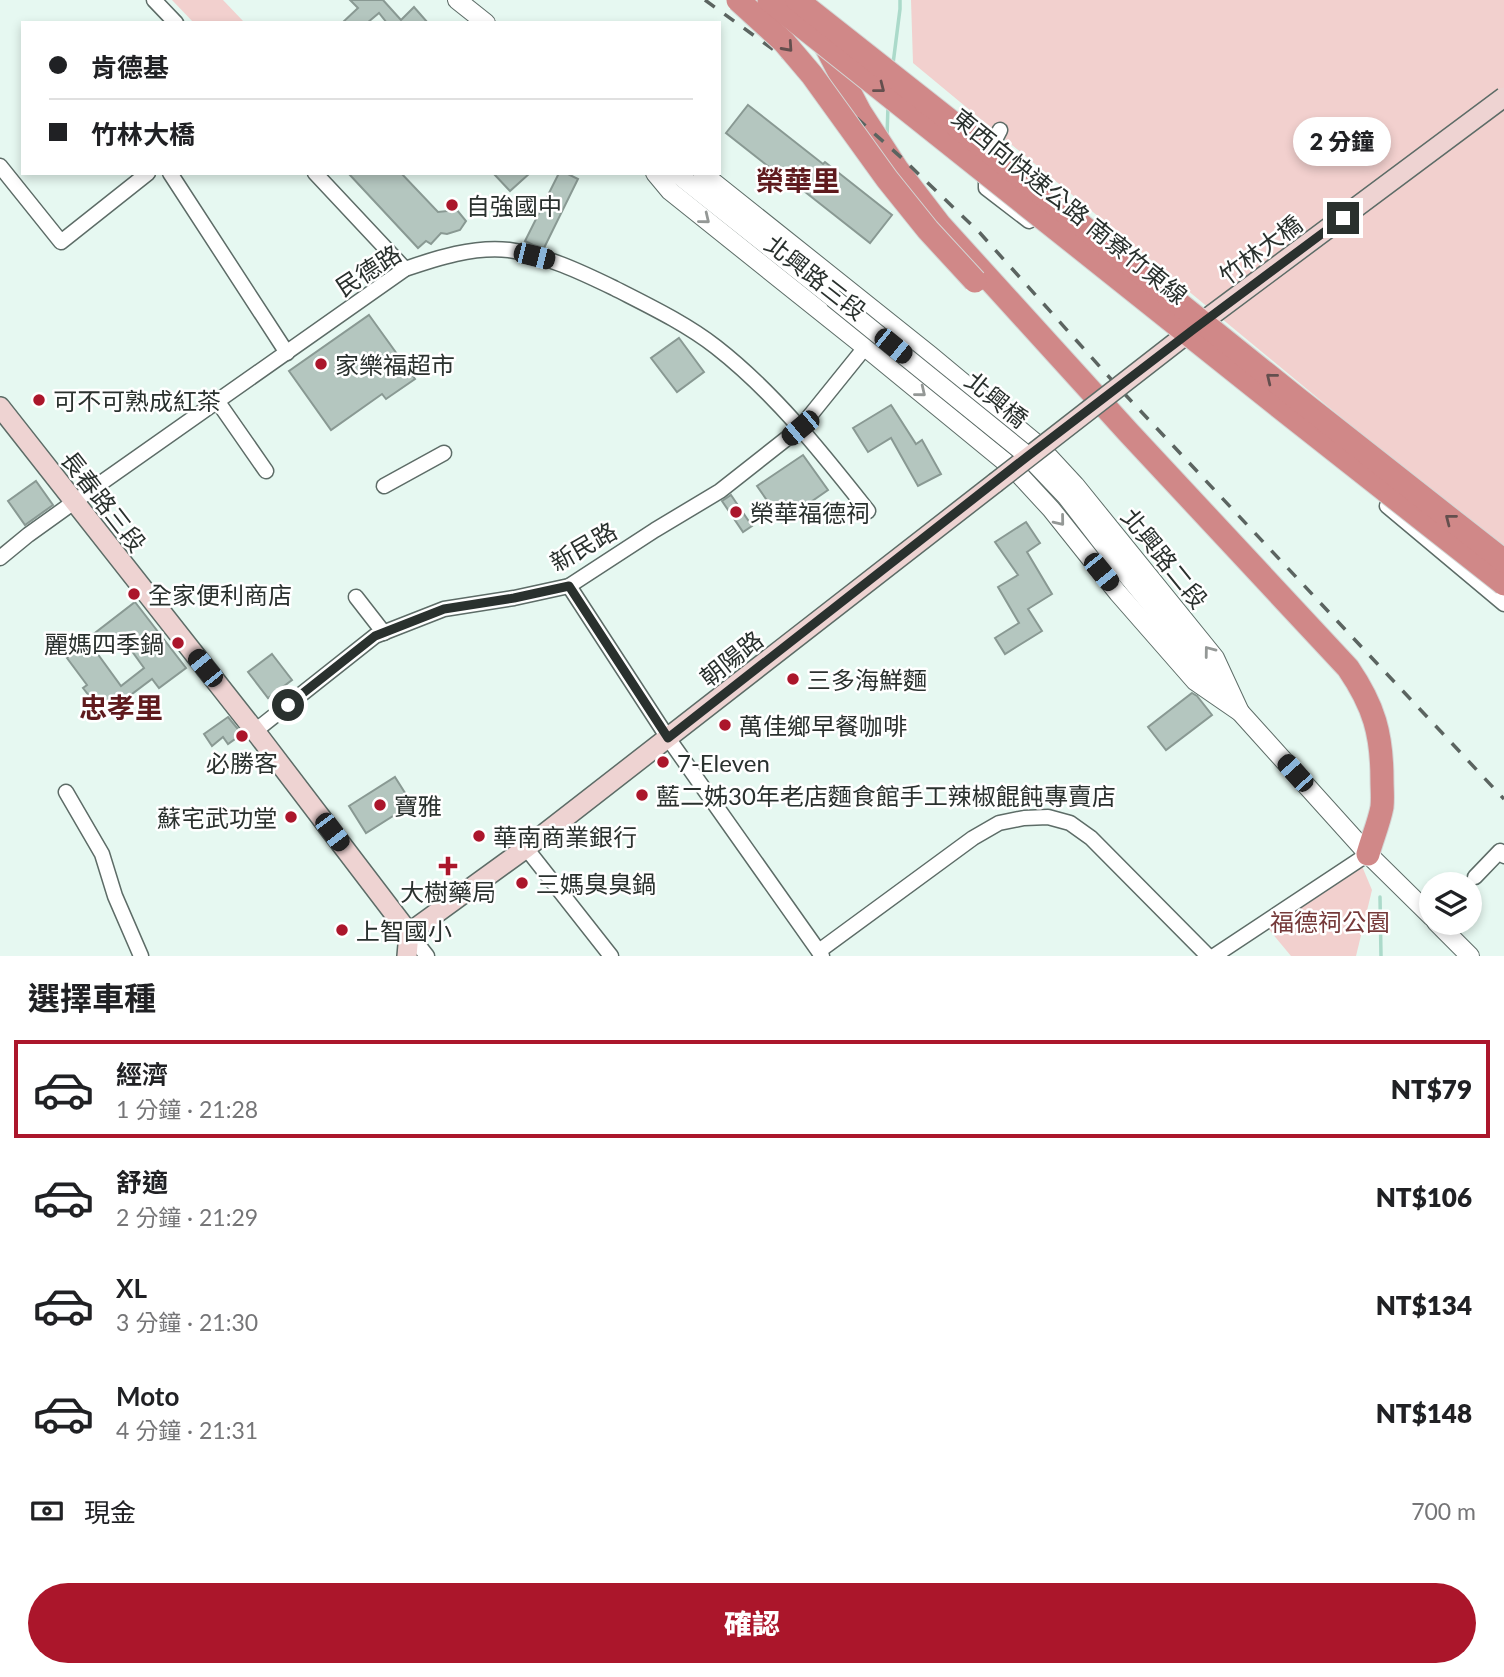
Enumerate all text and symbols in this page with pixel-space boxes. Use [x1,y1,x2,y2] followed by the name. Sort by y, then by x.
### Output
[779,39,792,52] one-way arrow
[91,51,169,83] text: 肯德基
[872,80,885,93] one-way arrow
[947,102,1193,310] street label: 東西向快速公路 南寮竹東線
[1294,116,1392,166] callout: 2 分鐘
[91,118,195,150] text: 竹林大橋
[1310,127,1374,155] text: 2 分鐘
[756,163,840,197] district label: 榮華里
[466,191,562,220] place label: 自強國中
[444,197,460,213] marker: 自強國中
[1327,202,1359,234] route end
[1213,209,1307,289] street label: 竹林大橋
[697,211,710,224] one-way arrow
[760,229,872,325] street label: 北興路三段
[330,238,406,302] street label: 民德路
[512,241,557,271] car
[871,325,916,367] car
[335,350,455,379] place label: 家樂福超市
[313,356,329,372] marker: 家樂福超市
[960,365,1034,433] street label: 北興橋
[1267,374,1279,387] one-way arrow
[912,384,925,396] one-way arrow
[53,386,221,415] place label: 可不可熟成紅茶
[31,392,47,408] marker: 可不可熟成紅茶
[778,406,823,450] car
[56,445,152,557] street label: 長春路三段
[750,498,870,527] place label: 榮華福德祠
[1116,502,1214,614] street label: 北興路二段
[728,504,744,520] marker: 榮華福德祠
[1052,513,1065,525] one-way arrow
[1446,514,1458,527] one-way arrow
[545,515,621,577] street label: 新民路
[1080,549,1123,595] car
[148,580,292,609] place label: 全家便利商店
[126,586,142,602] marker: 全家便利商店
[694,624,768,692] street label: 朝陽路
[44,629,164,658] place label: 麗媽四季鍋
[170,635,186,651] marker: 麗媽四季鍋
[184,645,227,691] car
[1205,647,1217,659] one-way arrow
[807,665,927,694] place label: 三多海鮮麵
[785,671,801,687] marker: 三多海鮮麵
[272,689,304,721] route start
[79,690,163,724] district label: 忠孝里
[739,711,907,740] place label: 萬佳鄉早餐咖啡
[717,717,733,733] marker: 萬佳鄉早餐咖啡
[234,728,250,744] marker: 必勝客
[206,748,278,777] place label: 必勝客
[677,748,770,777] place label: 7-Eleven
[1274,750,1317,796] car
[655,754,671,770] marker: 7-Eleven
[656,781,1116,810] place label: 藍二姊30年老店麵食館手工辣椒餛飩專賣店
[634,787,650,803] marker: 藍二姊30年老店麵食館手工辣椒餛飩專賣店
[394,791,442,820] place label: 寶雅
[372,797,388,813] marker: 寶雅
[157,803,277,832] place label: 蘇宅武功堂
[283,809,299,825] marker: 蘇宅武功堂
[311,809,354,855] car
[493,822,637,851] place label: 華南商業銀行
[471,828,487,844] marker: 華南商業銀行
[440,858,456,874] marker: 大樹藥局
[536,869,656,898] place label: 三媽臭臭鍋
[1419,872,1482,935] map controls
[1419,872,1482,935] button: layers
[514,875,530,891] marker: 三媽臭臭鍋
[400,877,496,906] place label: 大樹藥局
[1270,907,1390,936] park label: 福德祠公園
[356,916,452,945] place label: 上智國小
[334,922,350,938] marker: 上智國小
[28,978,156,1017] text: 選擇車種
[32,1058,95,1121] icon: car
[116,1058,168,1090] text: 經濟
[1391,1073,1472,1105] text: NT$79
[116,1095,258,1123] text: 1 分鐘 · 21:28
[32,1166,95,1229] icon: car
[116,1166,168,1198] text: 舒適
[1376,1181,1472,1213] text: NT$106
[116,1203,258,1231] text: 2 分鐘 · 21:29
[116,1272,147,1304] text: XL
[32,1274,95,1337] icon: car
[1376,1289,1472,1321] text: NT$134
[116,1308,258,1336] text: 3 分鐘 · 21:30
[116,1380,179,1412] text: Moto
[32,1382,95,1445] icon: car
[1376,1397,1472,1429] text: NT$148
[116,1416,258,1444] text: 4 分鐘 · 21:31
[28,1492,66,1530] icon: cash
[84,1496,136,1528] text: 現金
[1411,1497,1476,1525] text: 700 m
[28,1583,1476,1663] button: 確認

